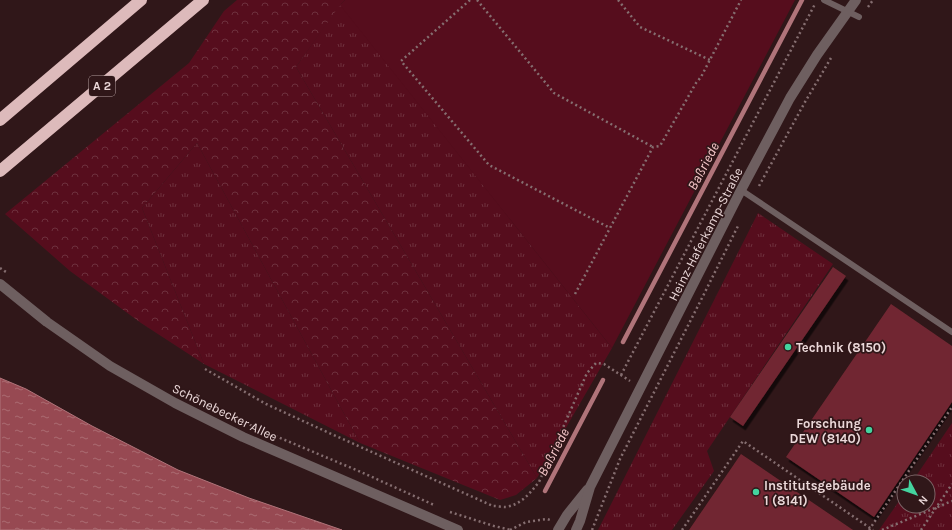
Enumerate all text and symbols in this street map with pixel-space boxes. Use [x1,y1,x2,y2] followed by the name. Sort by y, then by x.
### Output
[89,76,115,96] road number: A 2
[684,139,723,193] water label: Baßriede
[665,165,746,303] street label: Heinz-Haferkamp-Straße
[796,340,886,355] place label: Technik (8150)
[783,342,793,352] marker: Technik (8150)
[170,380,280,445] street label: Schönebecker Allee
[789,416,861,446] place label: Forschung DEW (8140)
[534,425,573,479] water label: Baßriede
[864,425,874,435] marker: Forschung DEW (8140)
[896,474,936,514] north arrow
[764,478,871,508] place label: Institutsgebäude 1 (8141)
[751,487,761,497] marker: Institutsgebäude 1 (8141)
[916,493,931,507] text: N

